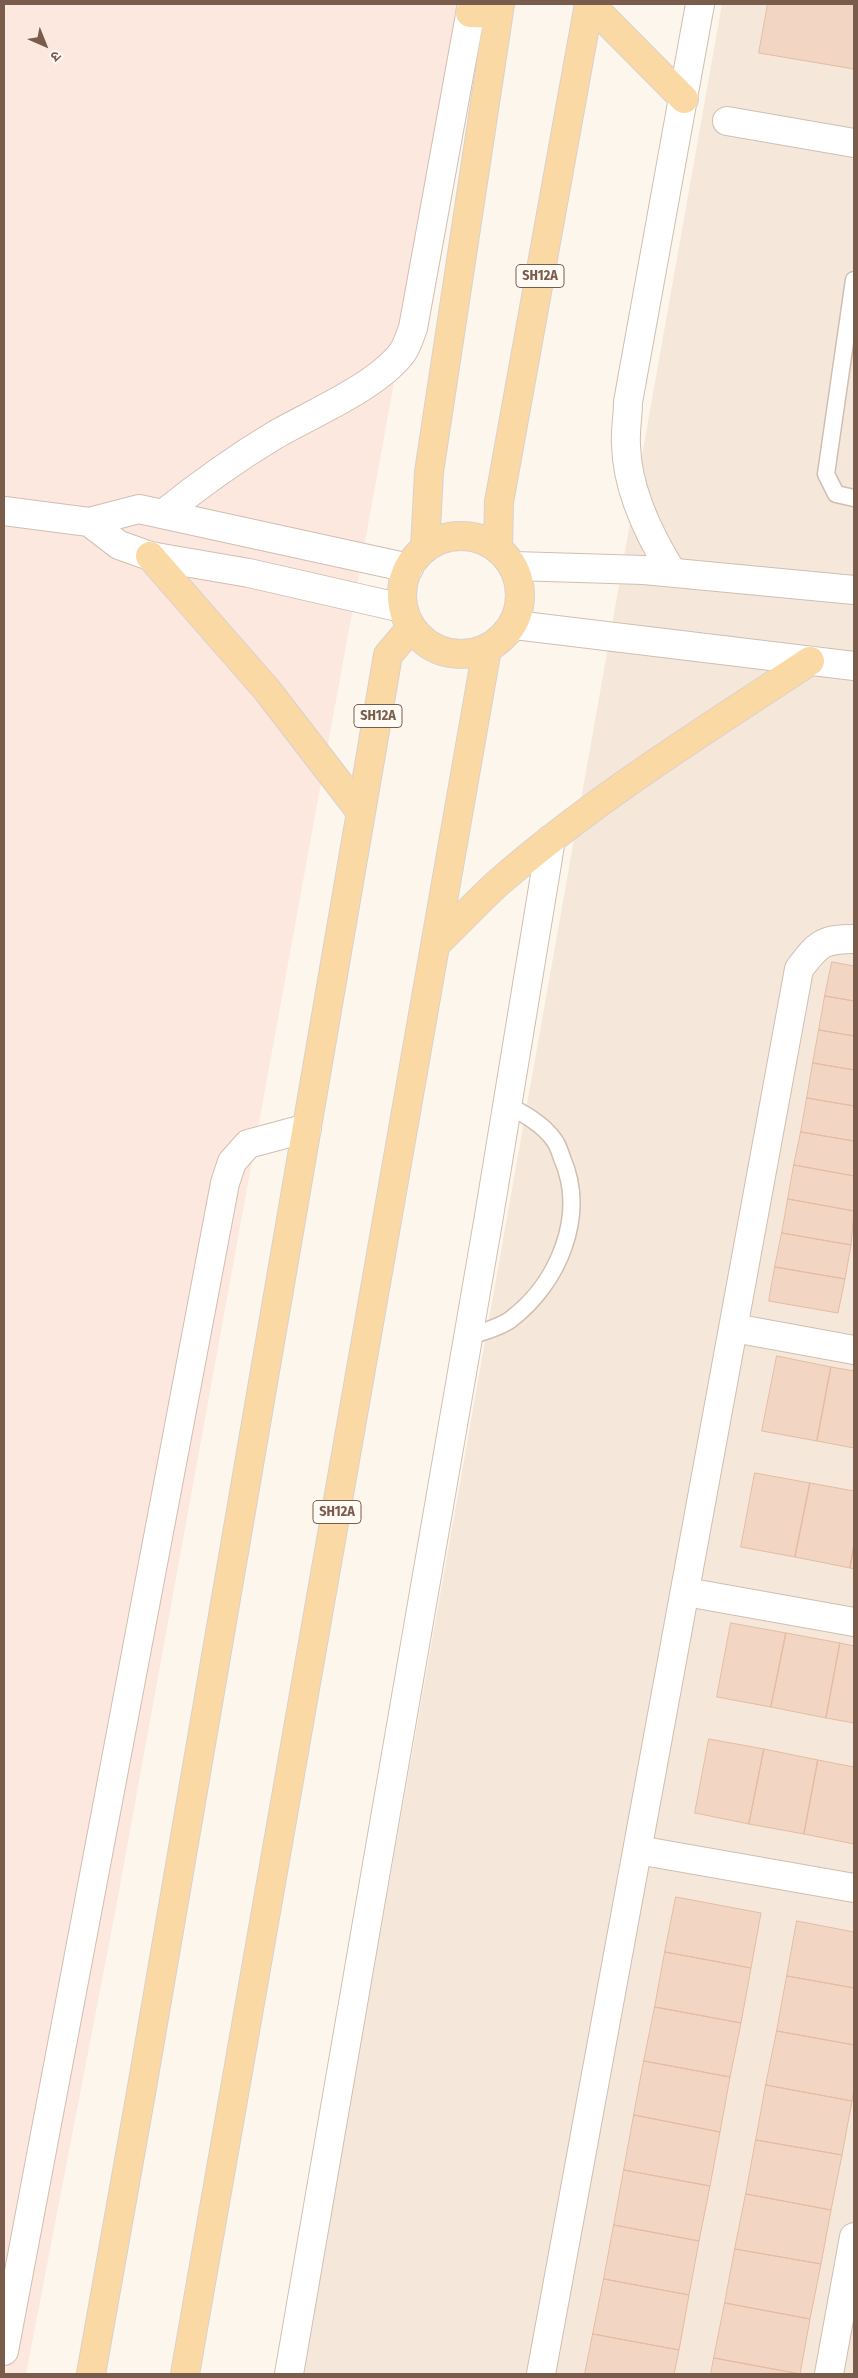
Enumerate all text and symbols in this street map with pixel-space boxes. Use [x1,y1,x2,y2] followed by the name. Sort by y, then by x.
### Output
[20,20,70,70] north arrow
[47,47,65,65] text: उ
[516,264,564,288] road number: SH12A
[354,704,402,728] road number: SH12A
[313,1500,361,1524] road number: SH12A

